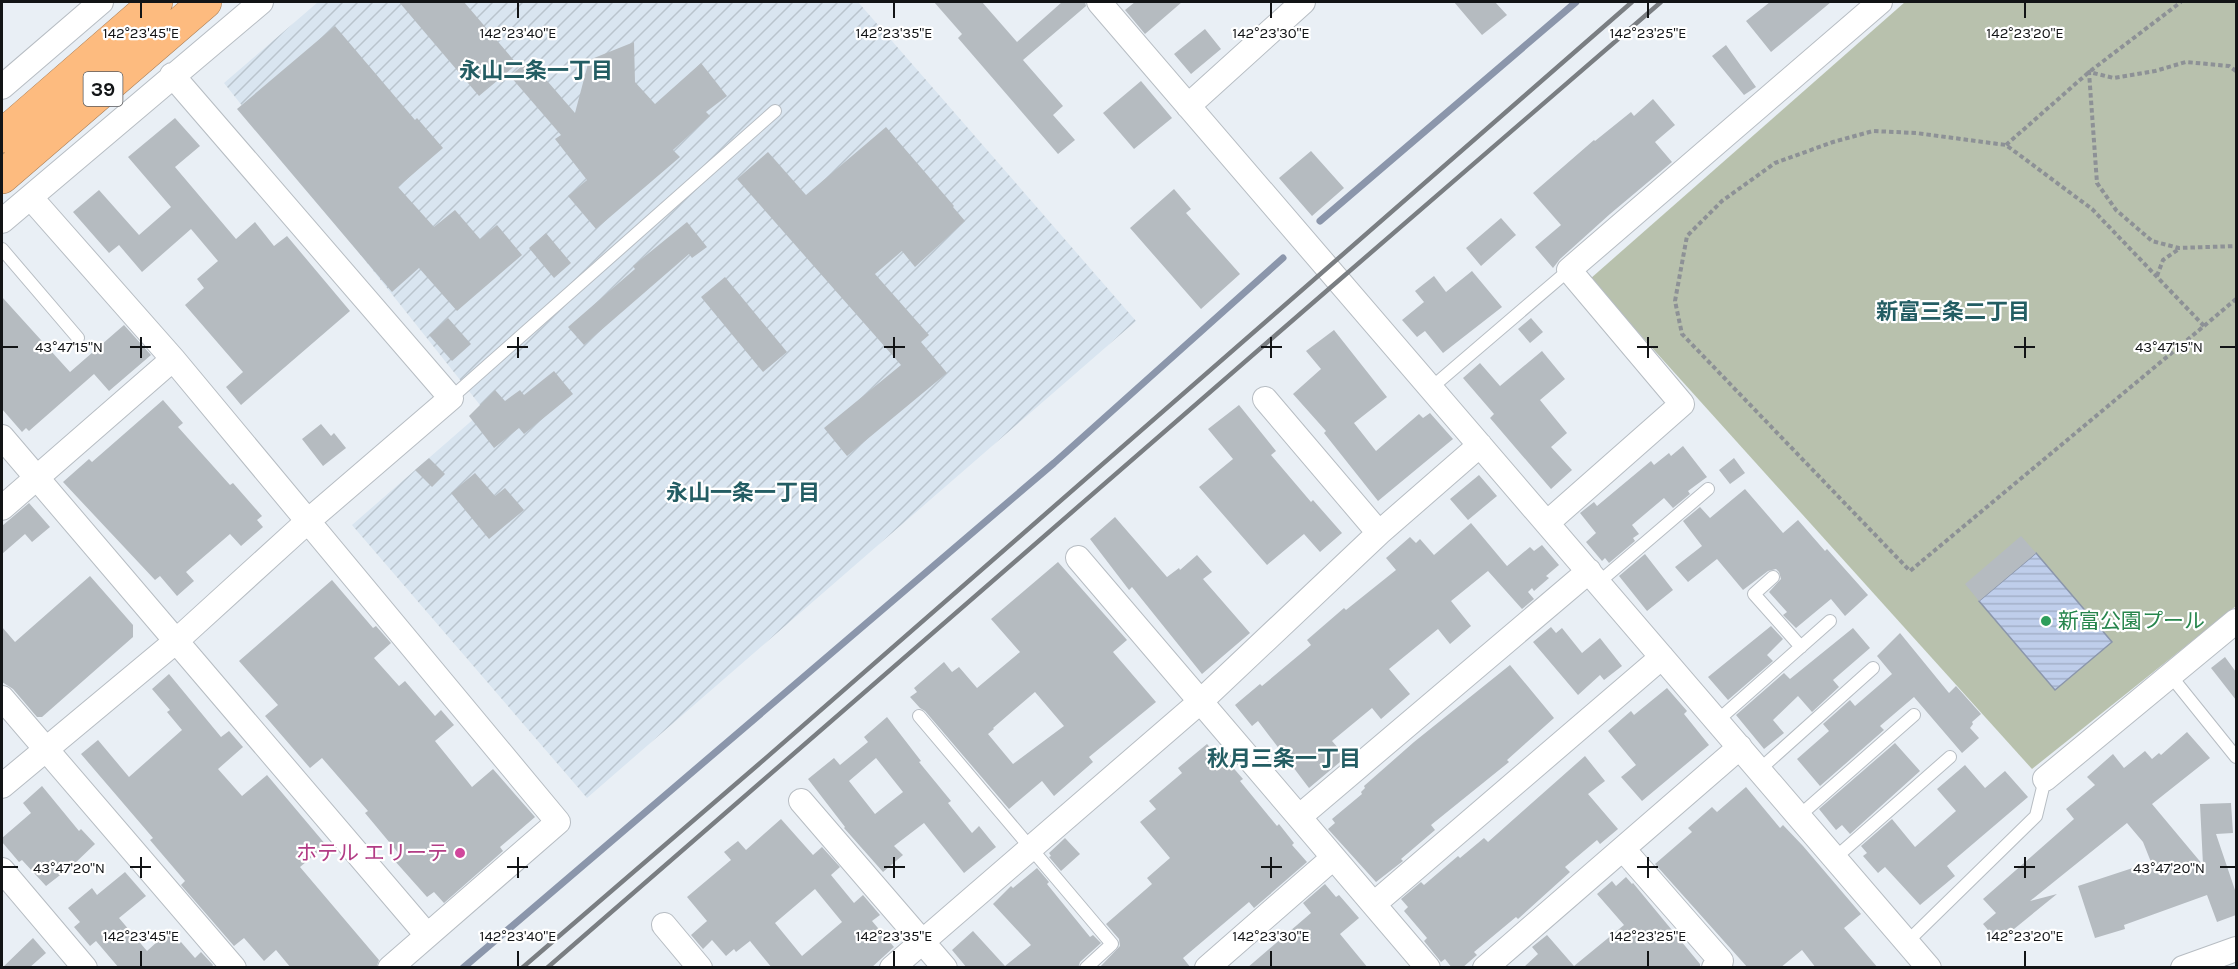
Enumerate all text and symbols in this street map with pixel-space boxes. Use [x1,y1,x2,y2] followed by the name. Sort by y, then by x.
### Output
[103,24,179,42] text: 142°23'45"E
[480,24,557,42] text: 142°23'40"E
[855,24,933,42] text: 142°23'35"E
[1232,24,1310,42] text: 142°23'30"E
[1610,24,1686,42] text: 142°23'25"E
[1986,24,2064,42] text: 142°23'20"E
[459,58,613,84] district label: 永山二条一丁目
[84,72,122,106] road number: 39
[1876,299,2030,325] district label: 新富三条二丁目
[35,338,103,356] text: 43°47'15"N
[2135,338,2203,356] text: 43°47'15"N
[666,480,820,506] district label: 永山一条一丁目
[2058,609,2205,633] place label: 新富公園プール
[2039,614,2053,628] marker: 新富公園プール
[1207,746,1361,772] district label: 秋月三条一丁目
[296,841,448,865] place label: ホテル エリーテ
[453,846,467,860] marker: ホテル エリーテ
[33,859,105,877] text: 43°47'20"N
[2133,859,2205,877] text: 43°47'20"N
[103,927,179,945] text: 142°23'45"E
[480,927,557,945] text: 142°23'40"E
[855,927,933,945] text: 142°23'35"E
[1232,927,1310,945] text: 142°23'30"E
[1610,927,1686,945] text: 142°23'25"E
[1986,927,2064,945] text: 142°23'20"E

